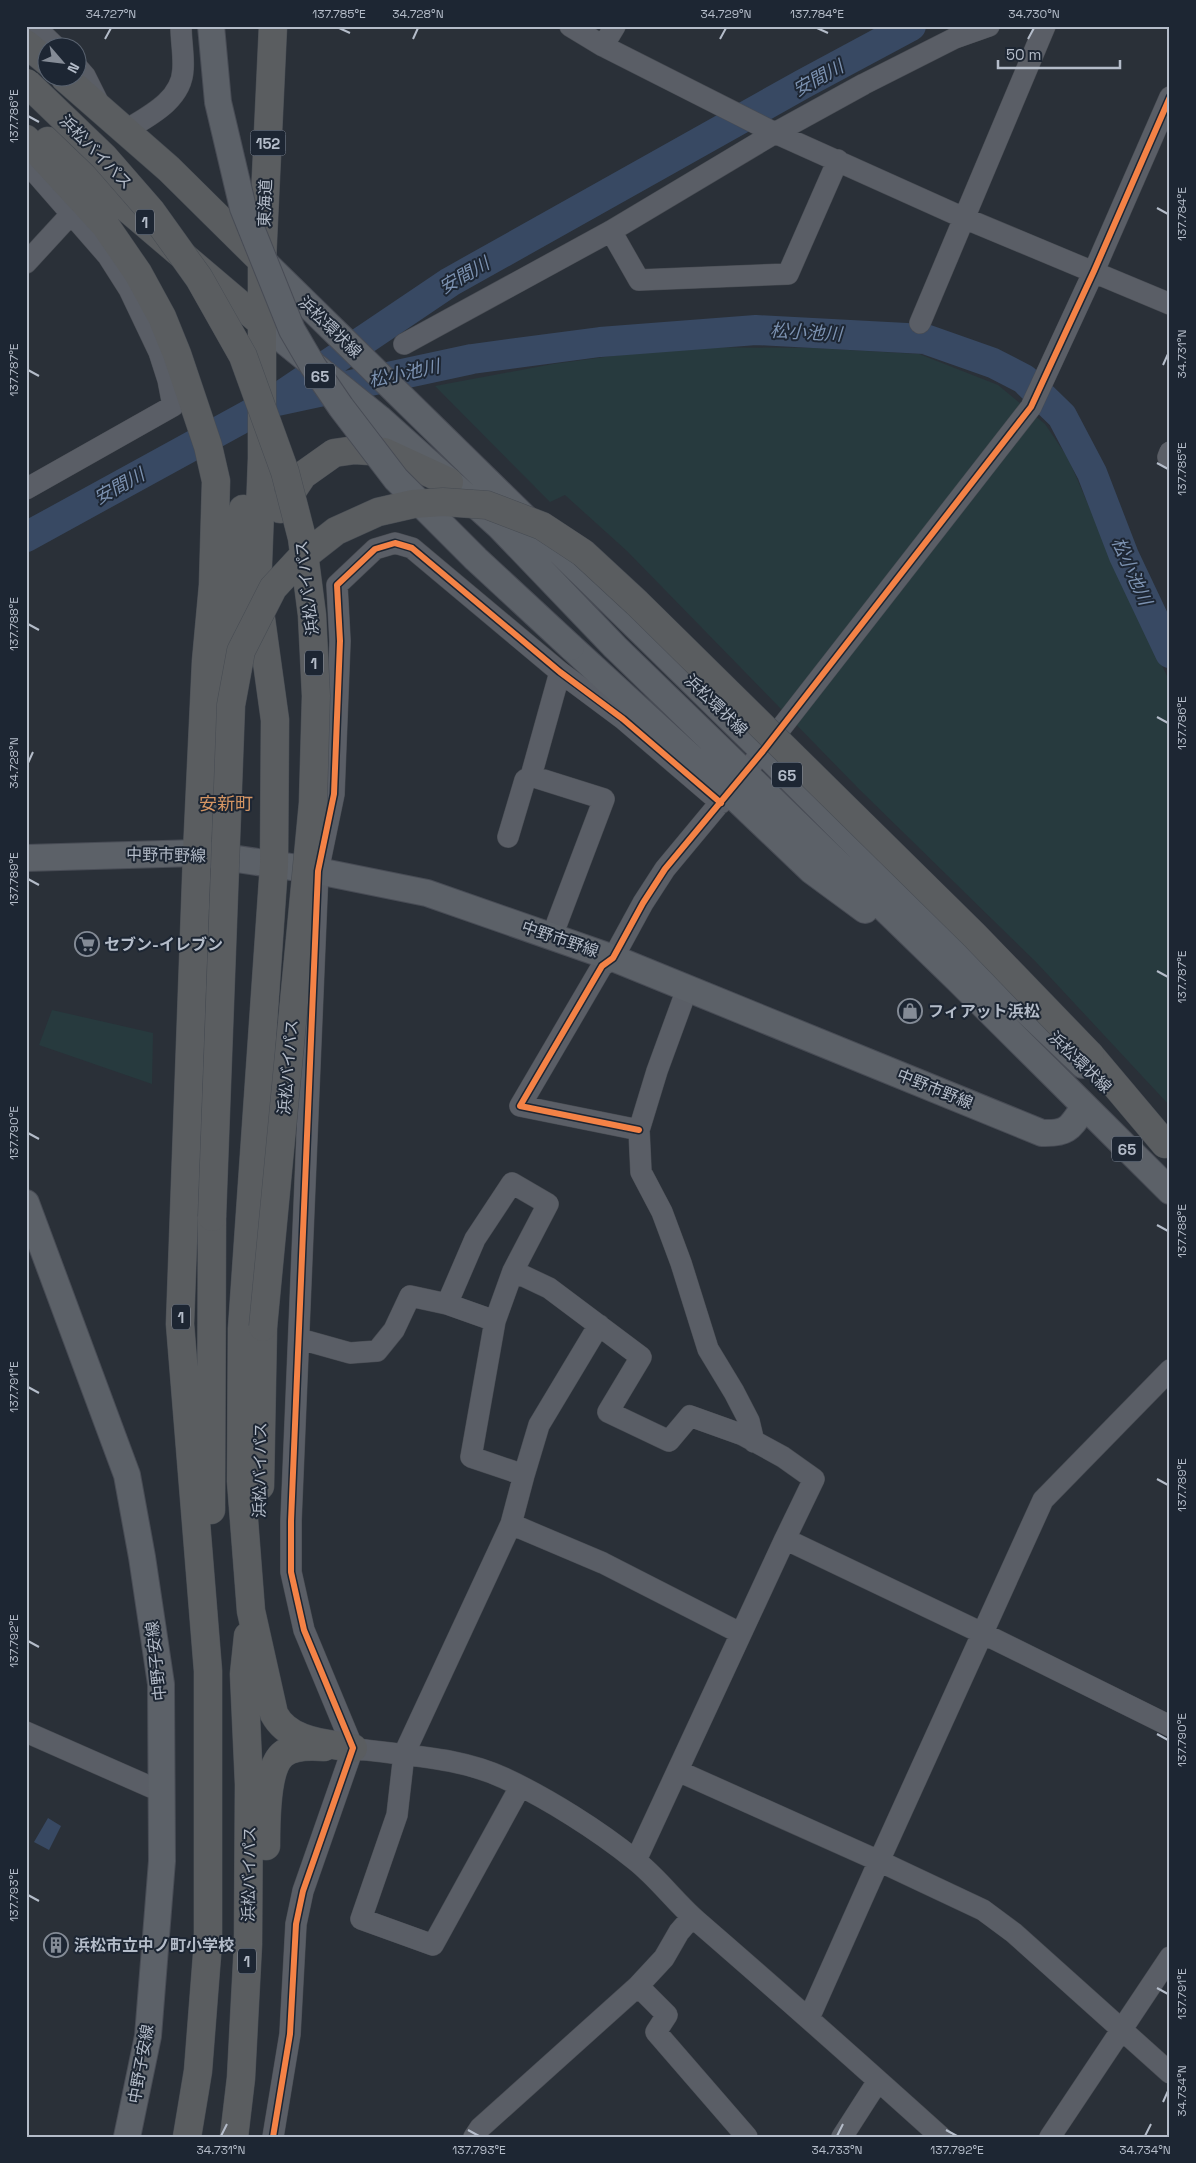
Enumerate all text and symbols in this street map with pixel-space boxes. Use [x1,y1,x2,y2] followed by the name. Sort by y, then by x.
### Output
[86,6,136,22] text: 34.727°N
[312,6,366,22] text: 137.785°E
[392,6,444,22] text: 34.728°N
[700,6,752,22] text: 34.729°N
[790,6,844,22] text: 137.784°E
[1008,6,1060,22] text: 34.730°N
[38,38,88,88] north arrow
[998,38,1121,70] scale bar
[1006,45,1041,64] text: 50 m
[789,54,849,101] water label: 安間川
[63,60,84,76] text: N
[6,89,22,143] text: 137.786°E
[55,110,137,194] street label: 浜松バイパス
[250,130,286,156] road number: 152
[254,179,276,227] street label: 東海道
[1174,187,1190,241] text: 137.784°E
[136,210,154,234] road number: 1
[435,251,495,298] water label: 安間川
[294,292,366,362] street label: 浜松環状線
[769,319,845,345] water label: 松小池川
[1174,330,1190,378] text: 34.731°N
[6,343,22,397] text: 137.787°E
[366,354,444,392] water label: 松小池川
[305,364,335,388] road number: 65
[1174,442,1190,496] text: 137.785°E
[90,462,150,509] water label: 安間川
[1107,533,1158,610] water label: 松小池川
[291,539,323,637] street label: 浜松バイパス
[6,597,22,651] text: 137.788°E
[305,650,323,676] road number: 1
[680,670,752,740] street label: 浜松環状線
[1174,696,1190,750] text: 137.786°E
[6,737,22,789] text: 34.728°N
[772,762,802,788] road number: 65
[199,792,253,815] district label: 安新町
[126,844,206,866] street label: 中野市野線
[6,852,22,906] text: 137.789°E
[519,916,601,962] street label: 中野市野線
[74,931,100,957] supermarket icon: セブン-イレブン
[104,934,223,955] place label: セブン-イレブン
[1174,950,1190,1004] text: 137.787°E
[897,998,923,1024] shop icon: フィアット浜松
[928,1001,1040,1022] place label: フィアット浜松
[273,1018,303,1116] street label: 浜松バイパス
[1044,1027,1116,1097] street label: 浜松環状線
[894,1064,976,1114] street label: 中野市野線
[6,1106,22,1160] text: 137.790°E
[1112,1136,1142,1162] road number: 65
[1174,1204,1190,1258] text: 137.788°E
[172,1304,190,1330] road number: 1
[6,1361,22,1413] text: 137.791°E
[249,1422,271,1518] street label: 浜松バイパス
[1174,1458,1190,1512] text: 137.789°E
[6,1614,22,1668] text: 137.792°E
[141,1620,171,1702] street label: 中野子安線
[1174,1713,1190,1767] text: 137.790°E
[238,1826,260,1922] street label: 浜松バイパス
[6,1868,22,1922] text: 137.793°E
[43,1932,69,1958] building icon: 浜松市立中ノ町小学校
[74,1935,234,1956] place label: 浜松市立中ノ町小学校
[238,1948,256,1974] road number: 1
[1174,1968,1190,2020] text: 137.791°E
[124,2023,158,2105] street label: 中野子安線
[1174,2065,1190,2117] text: 34.734°N
[197,2142,245,2158] text: 34.731°N
[452,2142,506,2158] text: 137.793°E
[811,2142,863,2158] text: 34.733°N
[930,2142,984,2158] text: 137.792°E
[1119,2142,1171,2158] text: 34.734°N

